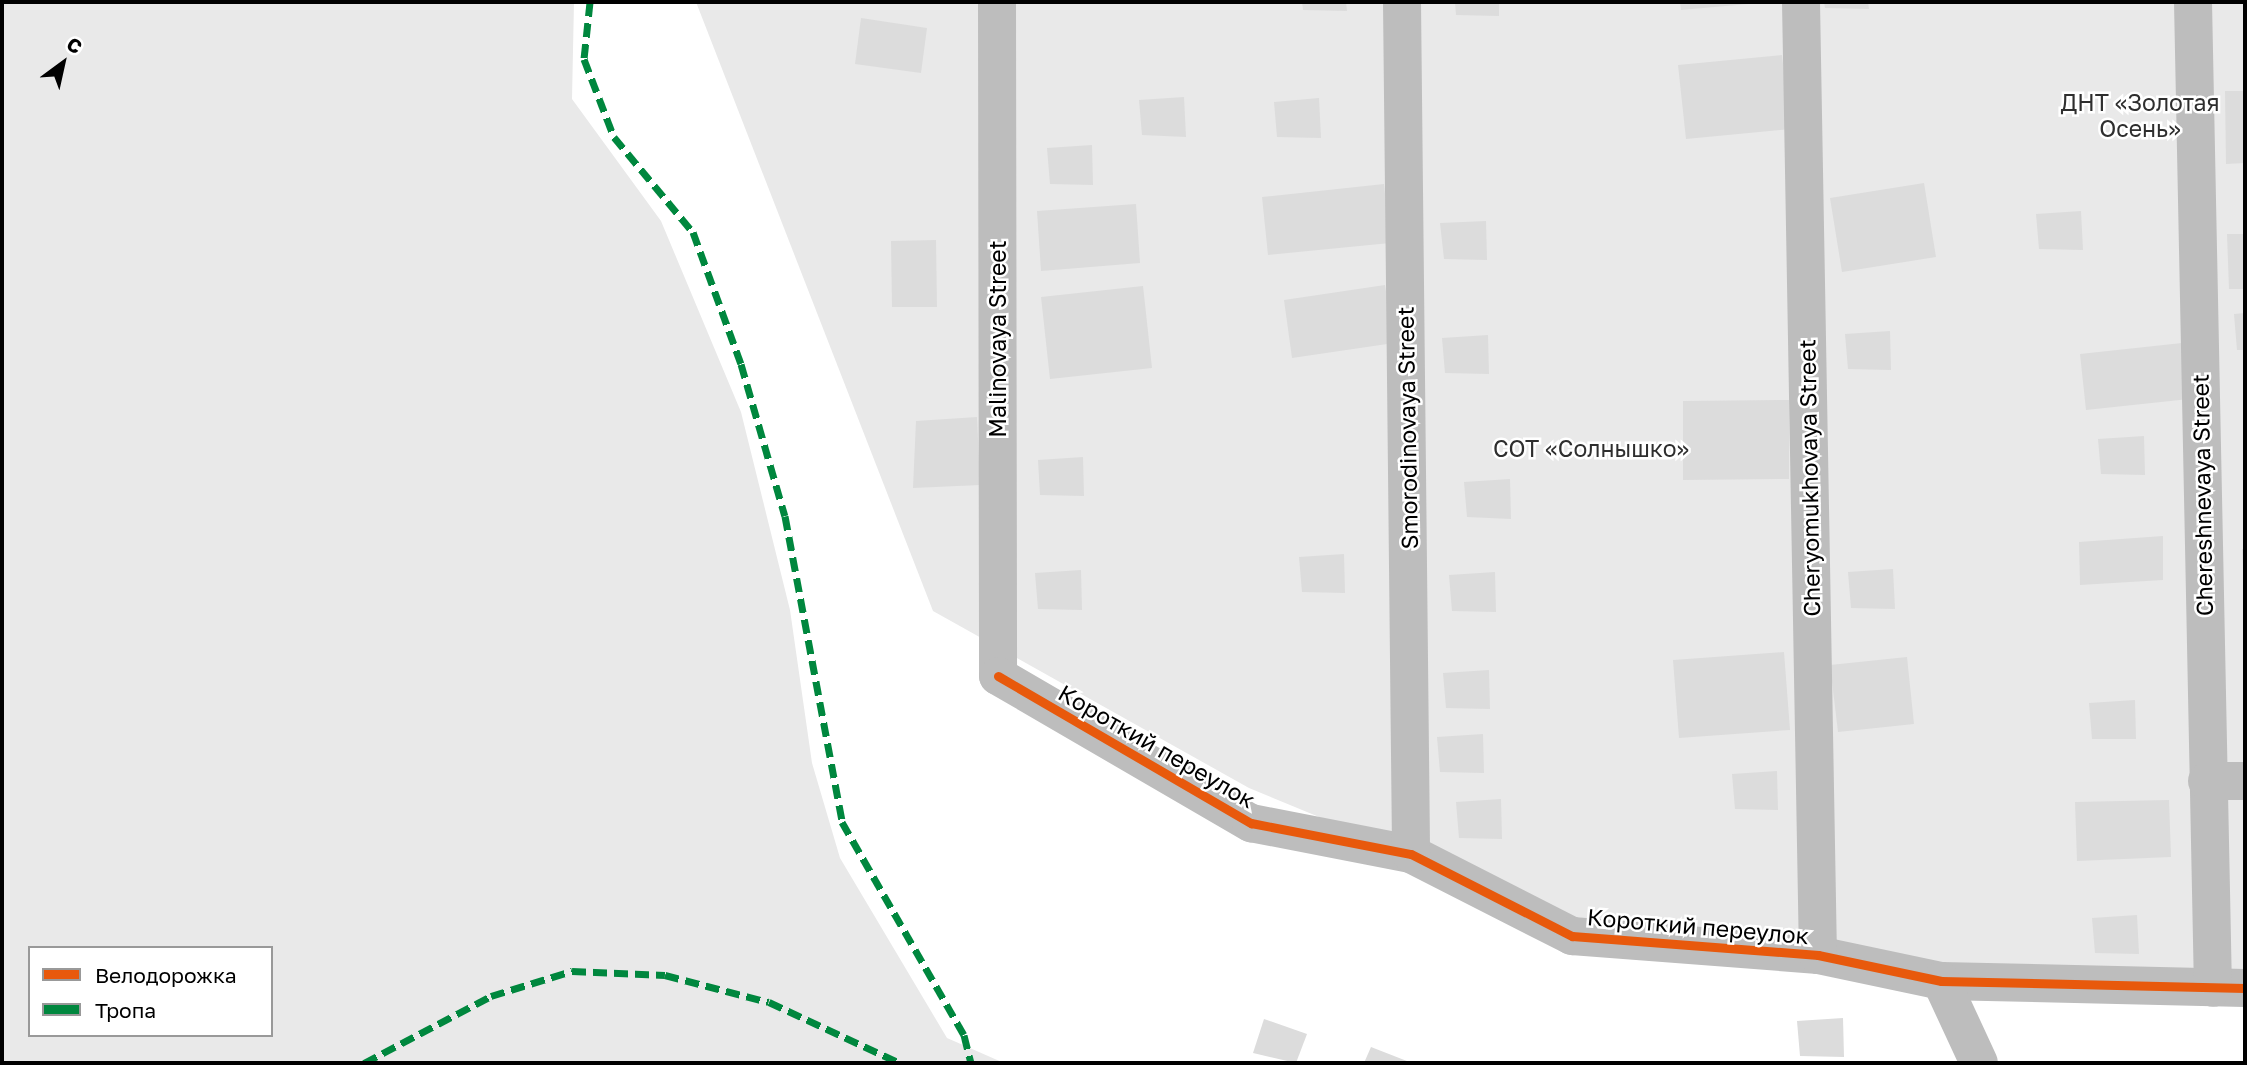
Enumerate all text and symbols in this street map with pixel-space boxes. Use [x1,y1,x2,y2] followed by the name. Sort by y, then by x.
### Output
[28,28,98,98] north arrow
[63,32,87,58] text: С
[2060,88,2220,142] park label: ДНТ «Золотая Осень»
[983,240,1011,438] street label: Malinovaya Street
[1391,306,1423,550] street label: Smorodinovaya Street
[1793,339,1825,617] street label: Cheryomukhovaya Street
[2186,374,2218,616] street label: Chereshnevaya Street
[1493,434,1689,462] park label: СОТ «Солнышко»
[1054,678,1260,814] street label: Короткий переулок
[1586,903,1810,949] street label: Короткий переулок
[28,946,273,1037] legend
[95,962,237,988] text: Велодорожка
[95,997,156,1023] text: Тропа

